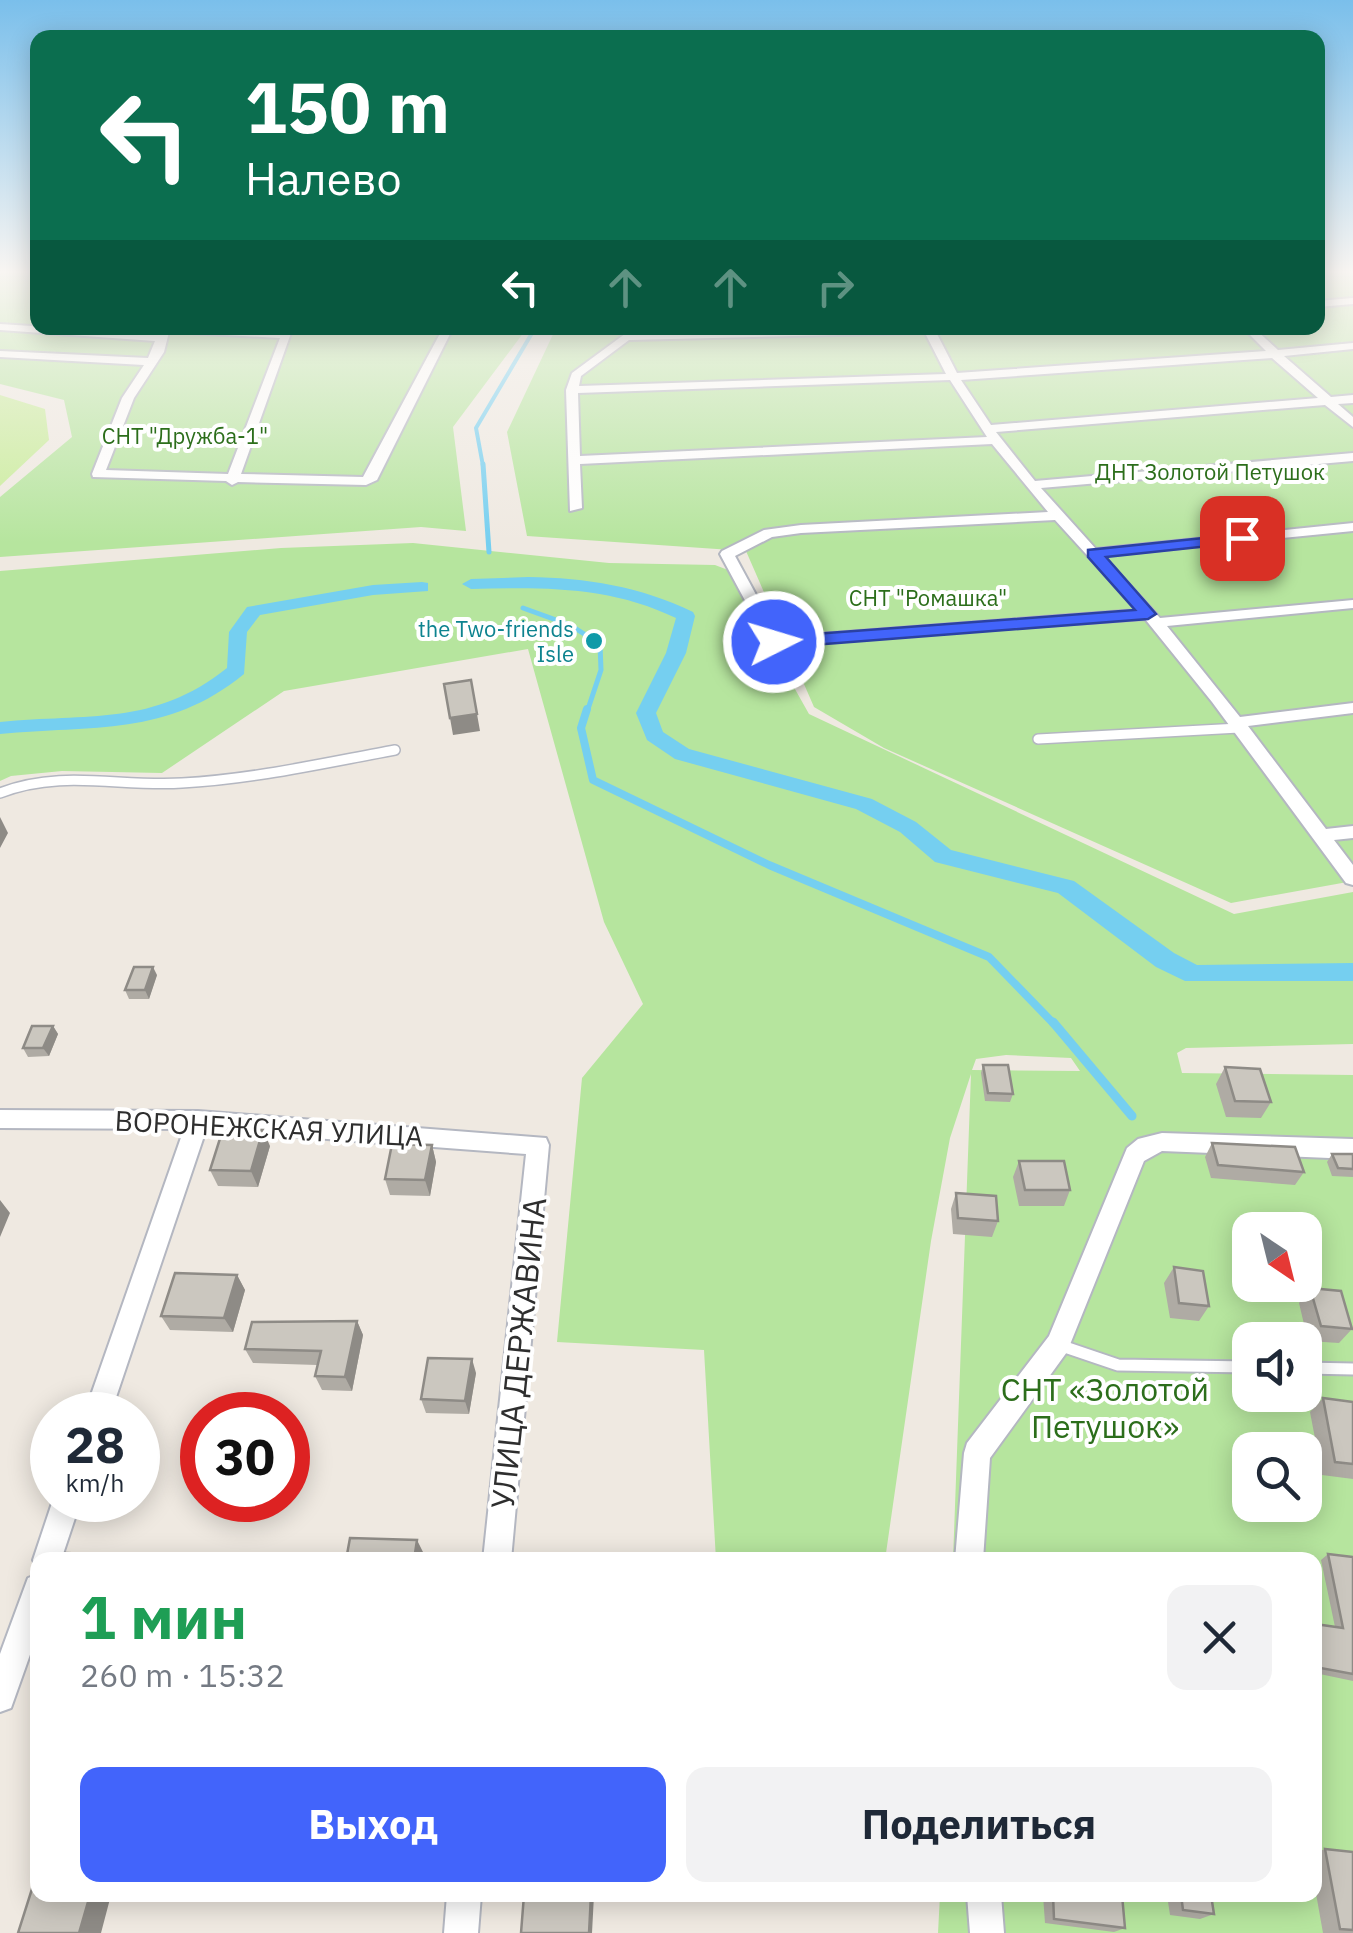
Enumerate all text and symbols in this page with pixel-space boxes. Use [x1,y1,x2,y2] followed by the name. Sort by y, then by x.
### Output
[245,61,450,152] text: 150 m
[80,70,210,200] icon: left
[245,149,402,207] text: Налево
[493,260,548,315] icon: left
[598,260,653,315] icon: ahead
[703,260,758,315] icon: ahead
[808,260,863,315] icon: right
[102,421,268,450] park label: СНТ "Дружба-1"
[1095,457,1325,486] park label: ДНТ Золотой Петушок
[1200,496,1285,581] pin
[1215,511,1270,566] icon: arrive
[849,583,1007,612] park label: СНТ "Ромашка"
[722,590,826,694] position arrow
[418,614,574,668] place label: the Two-friends Isle
[583,630,605,652] marker: the Two-friends Isle
[114,1101,424,1155] street label: ВОРОНЕЖСКАЯ УЛИЦА
[481,1195,555,1511] street label: УЛИЦА ДЕРЖАВИНА
[1232,1212,1322,1302] north arrow
[1232,1212,1322,1522] map controls
[1232,1322,1322,1412] button: sound
[1001,1368,1209,1447] park label: СНТ «Золотой Петушок»
[180,1392,310,1522] speed limit sign: 30
[65,1412,125,1477] text: 28
[1232,1432,1322,1522] button: search
[66,1466,124,1499] text: km/h
[80,1577,247,1656] text: 1 мин
[1167,1585,1272,1690] button: close
[80,1654,285,1696] text: 260 m · 15:32
[80,1767,666,1882] button: Выход
[686,1767,1272,1882] button: Поделиться

